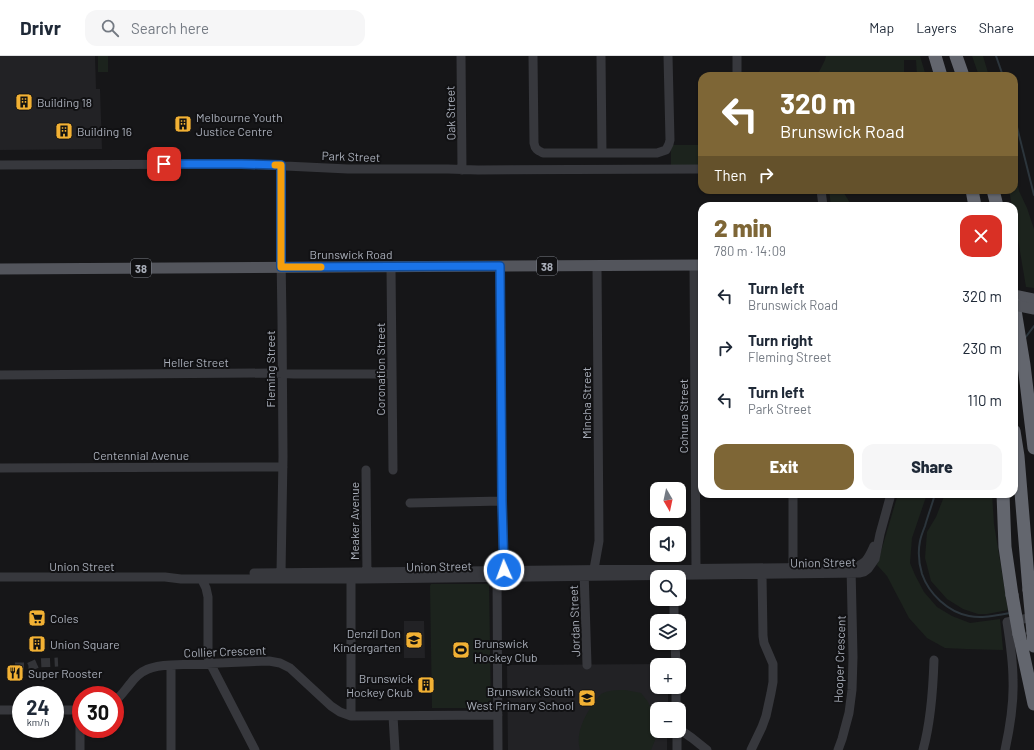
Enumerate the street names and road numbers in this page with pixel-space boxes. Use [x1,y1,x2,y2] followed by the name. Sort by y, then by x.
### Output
[443,86,457,140] street label: Oak Street
[321,148,381,164] street label: Park Street
[309,247,393,261] street label: Brunswick Road
[537,257,557,275] road number: 38
[131,259,151,277] road number: 38
[373,323,387,415] street label: Coronation Street
[263,330,277,408] street label: Fleming Street
[163,355,229,369] street label: Heller Street
[579,367,593,439] street label: Mincha Street
[676,379,690,453] street label: Cohuna Street
[93,448,189,462] street label: Centennial Avenue
[347,482,361,560] street label: Meaker Avenue
[790,554,856,570] street label: Union Street
[406,558,472,574] street label: Union Street
[49,559,115,573] street label: Union Street
[566,585,582,657] street label: Jordan Street
[830,615,848,703] street label: Hooper Crescent
[183,643,267,659] street label: Collier Crescent

